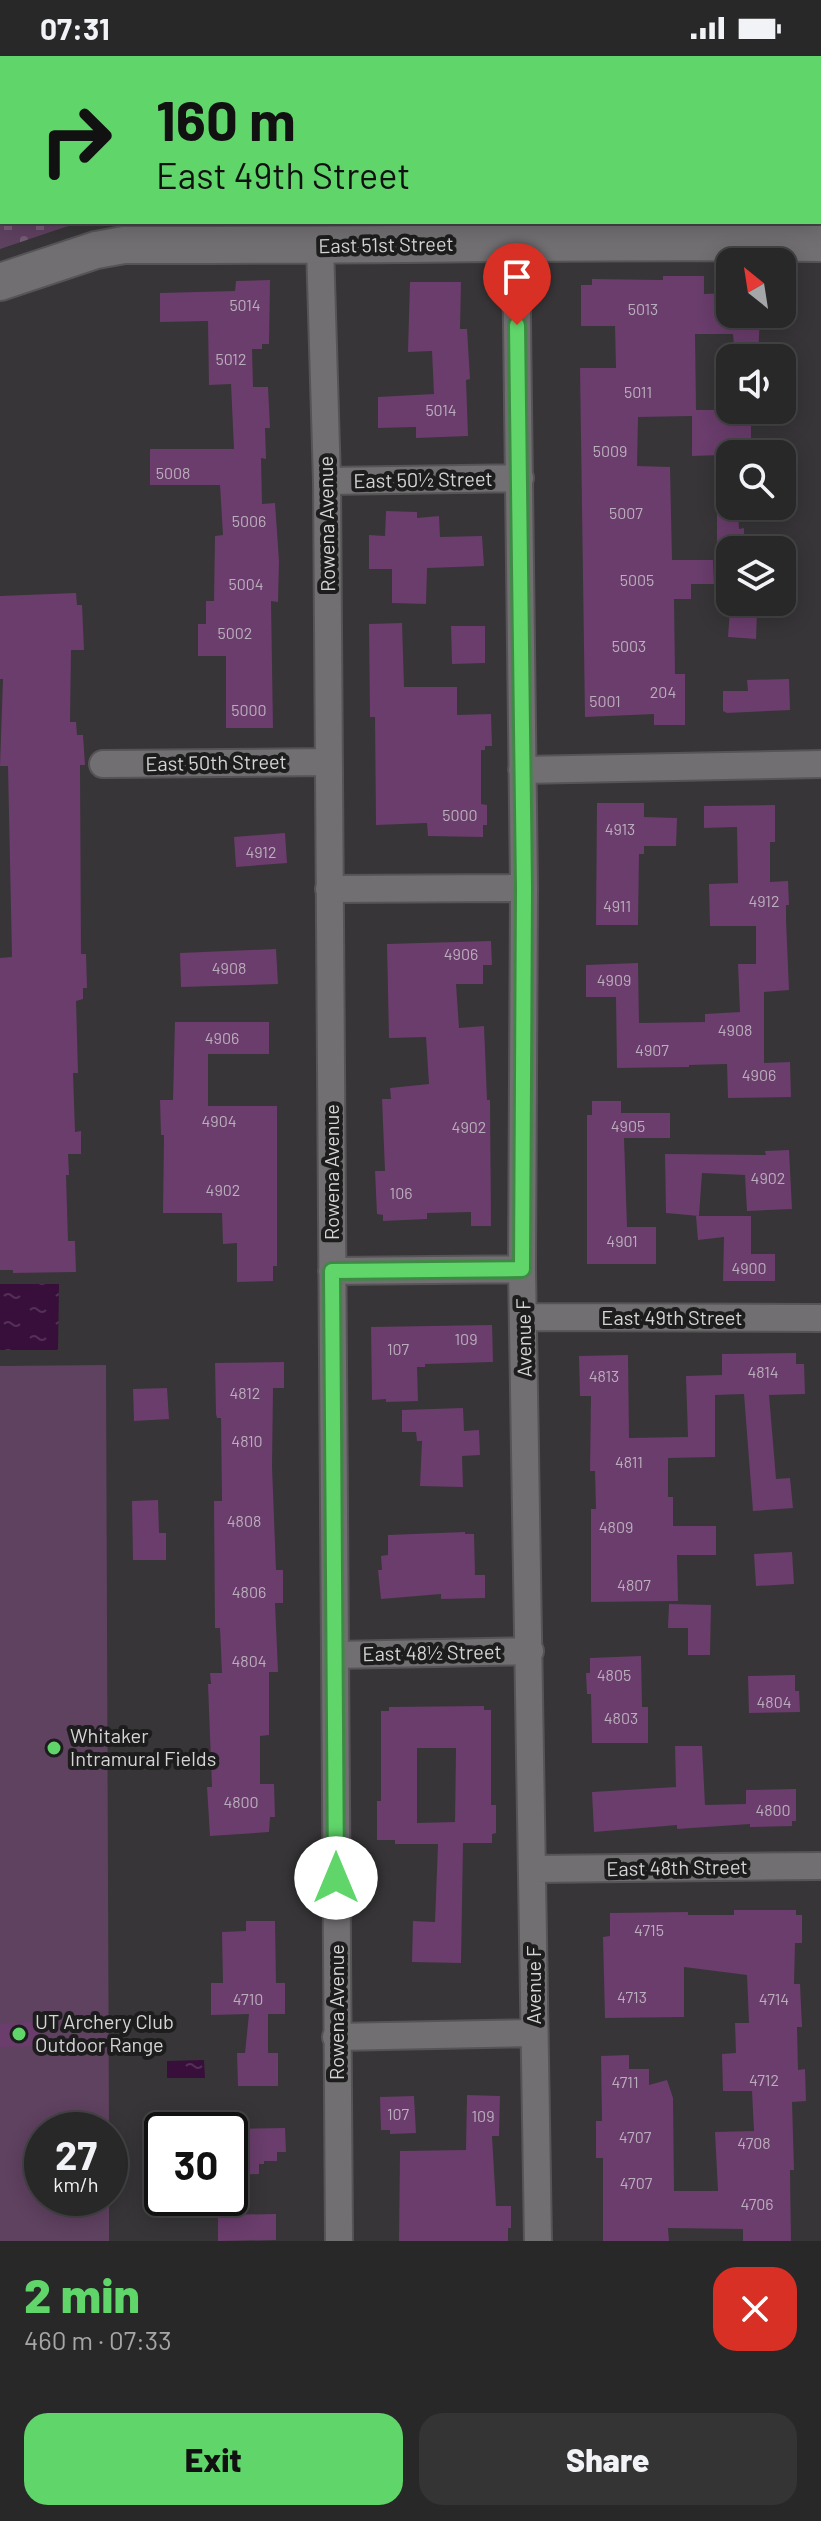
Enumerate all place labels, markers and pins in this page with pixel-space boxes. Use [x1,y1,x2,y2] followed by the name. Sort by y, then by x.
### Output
[483,243,551,325] pin
[70,1723,216,1770] place label: Whitaker Intramural Fields
[45,1739,63,1757] marker: Whitaker Intramural Fields
[35,2009,174,2056] place label: UT Archery Club Outdoor Range
[10,2025,28,2043] marker: UT Archery Club Outdoor Range

